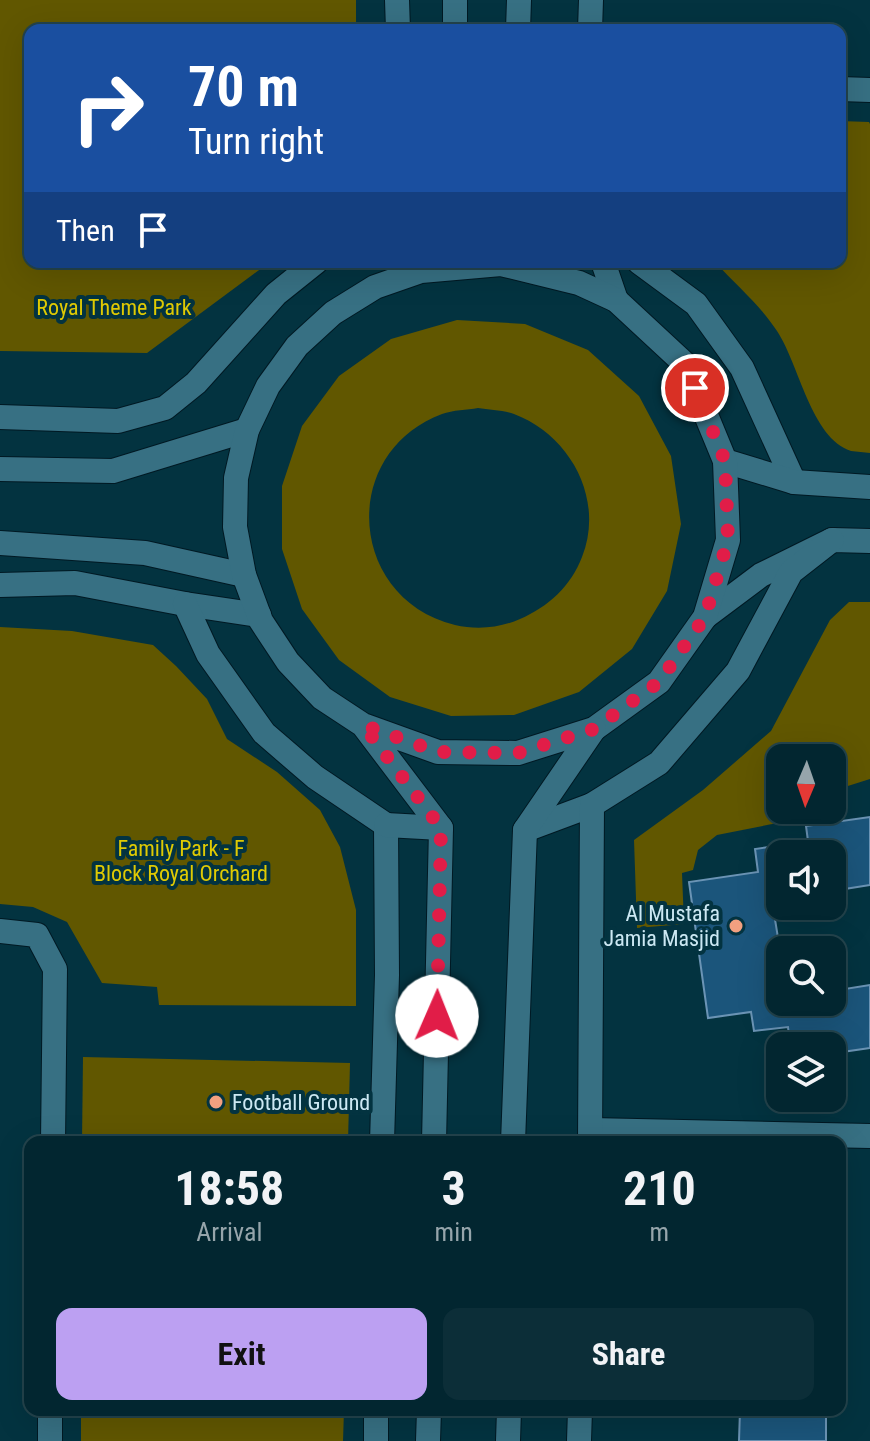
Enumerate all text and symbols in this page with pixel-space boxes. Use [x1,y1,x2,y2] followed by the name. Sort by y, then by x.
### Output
[188,54,299,120] text: 70 m
[56,56,160,160] icon: right
[188,121,324,163] text: Turn right
[131,208,175,252] icon: arrive
[56,213,115,248] text: Then
[36,295,192,320] park label: Royal Theme Park
[661,354,729,422] pin
[673,366,717,410] icon: arrive
[766,744,846,824] north arrow
[766,744,846,1112] map controls
[94,836,268,886] park label: Family Park - F Block Royal Orchard
[766,840,846,920] button: sound
[604,901,720,951] place label: Al Mustafa Jamia Masjid
[727,917,745,935] marker: Al Mustafa Jamia Masjid
[766,936,846,1016] button: search
[395,974,479,1058] position arrow
[766,1032,846,1112] button: layers
[232,1090,370,1115] place label: Football Ground
[207,1093,225,1111] marker: Football Ground
[174,1160,284,1217] text: 18:58
[442,1160,466,1217] text: 3
[623,1160,696,1217] text: 210
[196,1217,262,1247] text: Arrival
[435,1217,473,1247] text: min
[650,1217,669,1247] text: m
[56,1308,427,1400] button: Exit
[443,1308,814,1400] button: Share

